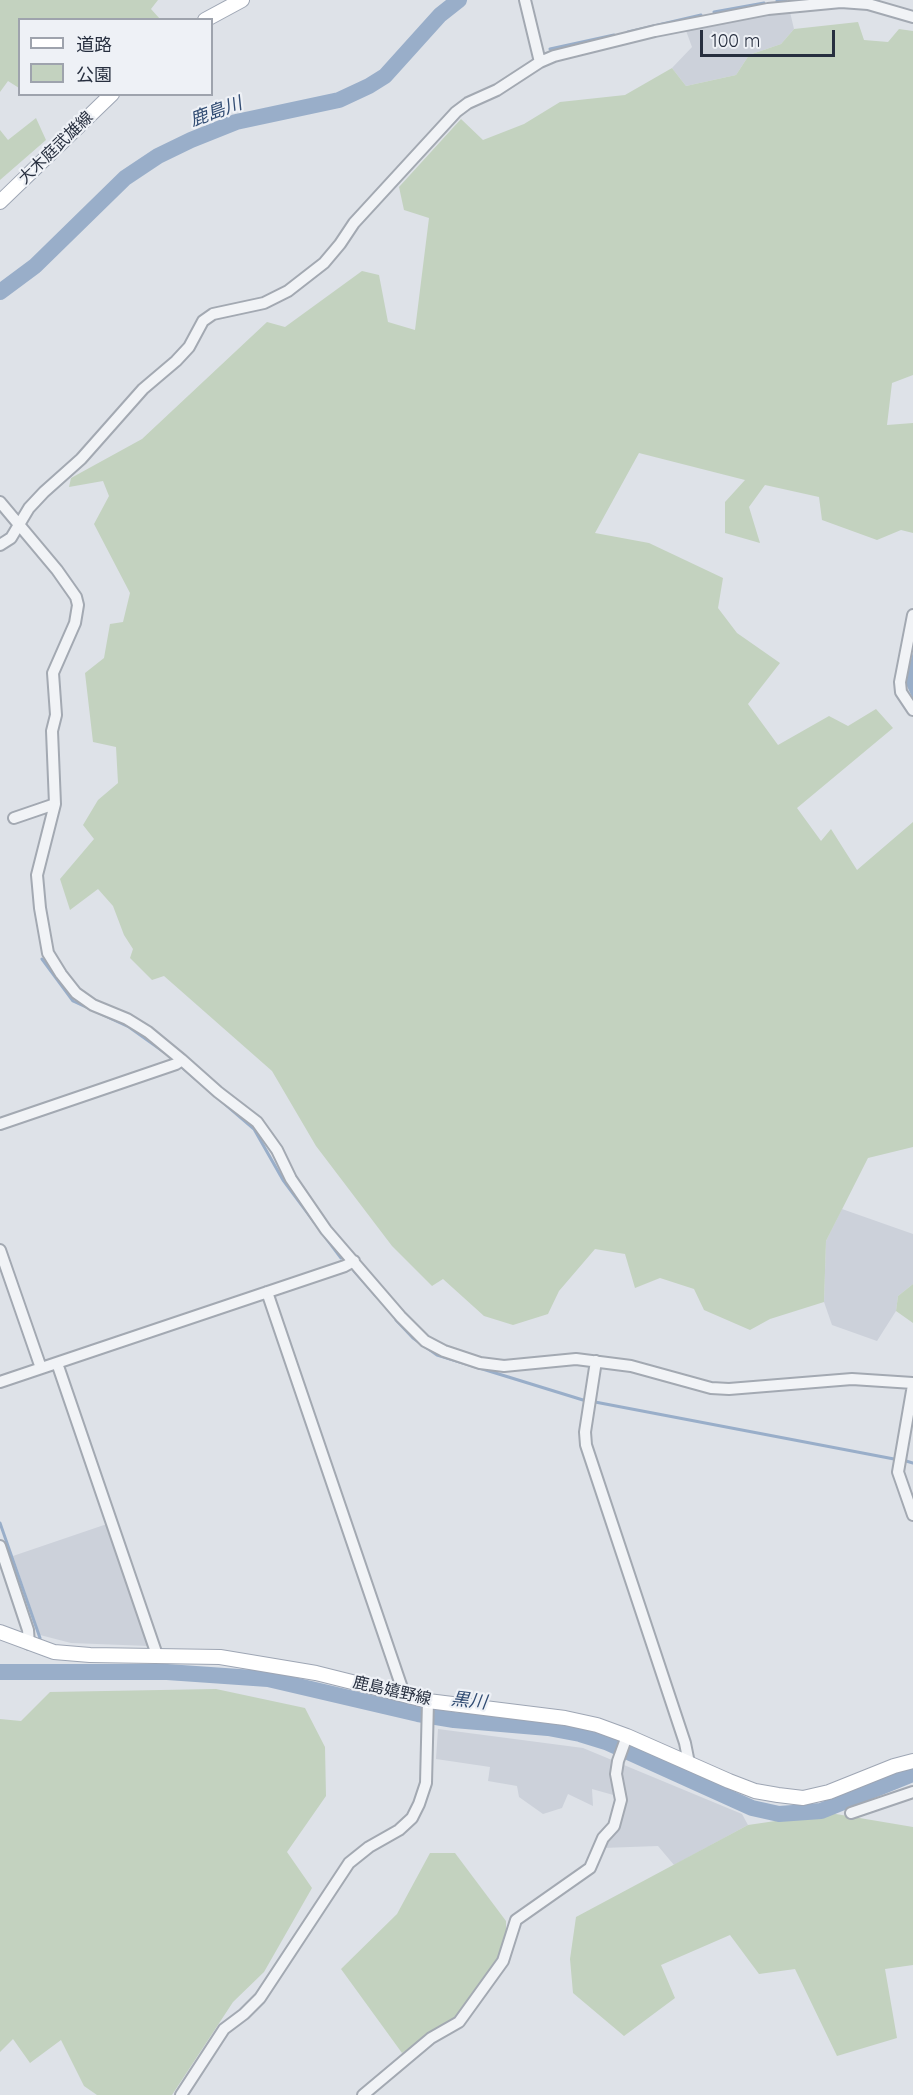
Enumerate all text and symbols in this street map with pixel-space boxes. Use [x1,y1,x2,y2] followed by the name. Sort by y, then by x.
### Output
[18,18,213,96] legend
[703,18,838,56] scale bar
[711,29,760,52] text: 100 m
[76,33,112,56] text: 道路
[76,63,112,86] text: 公園
[187,93,245,131] water label: 鹿島川
[15,108,97,188] street label: 大木庭武雄線
[351,1673,433,1709] street label: 鹿島嬉野線
[450,1688,488,1714] water label: 黒川

